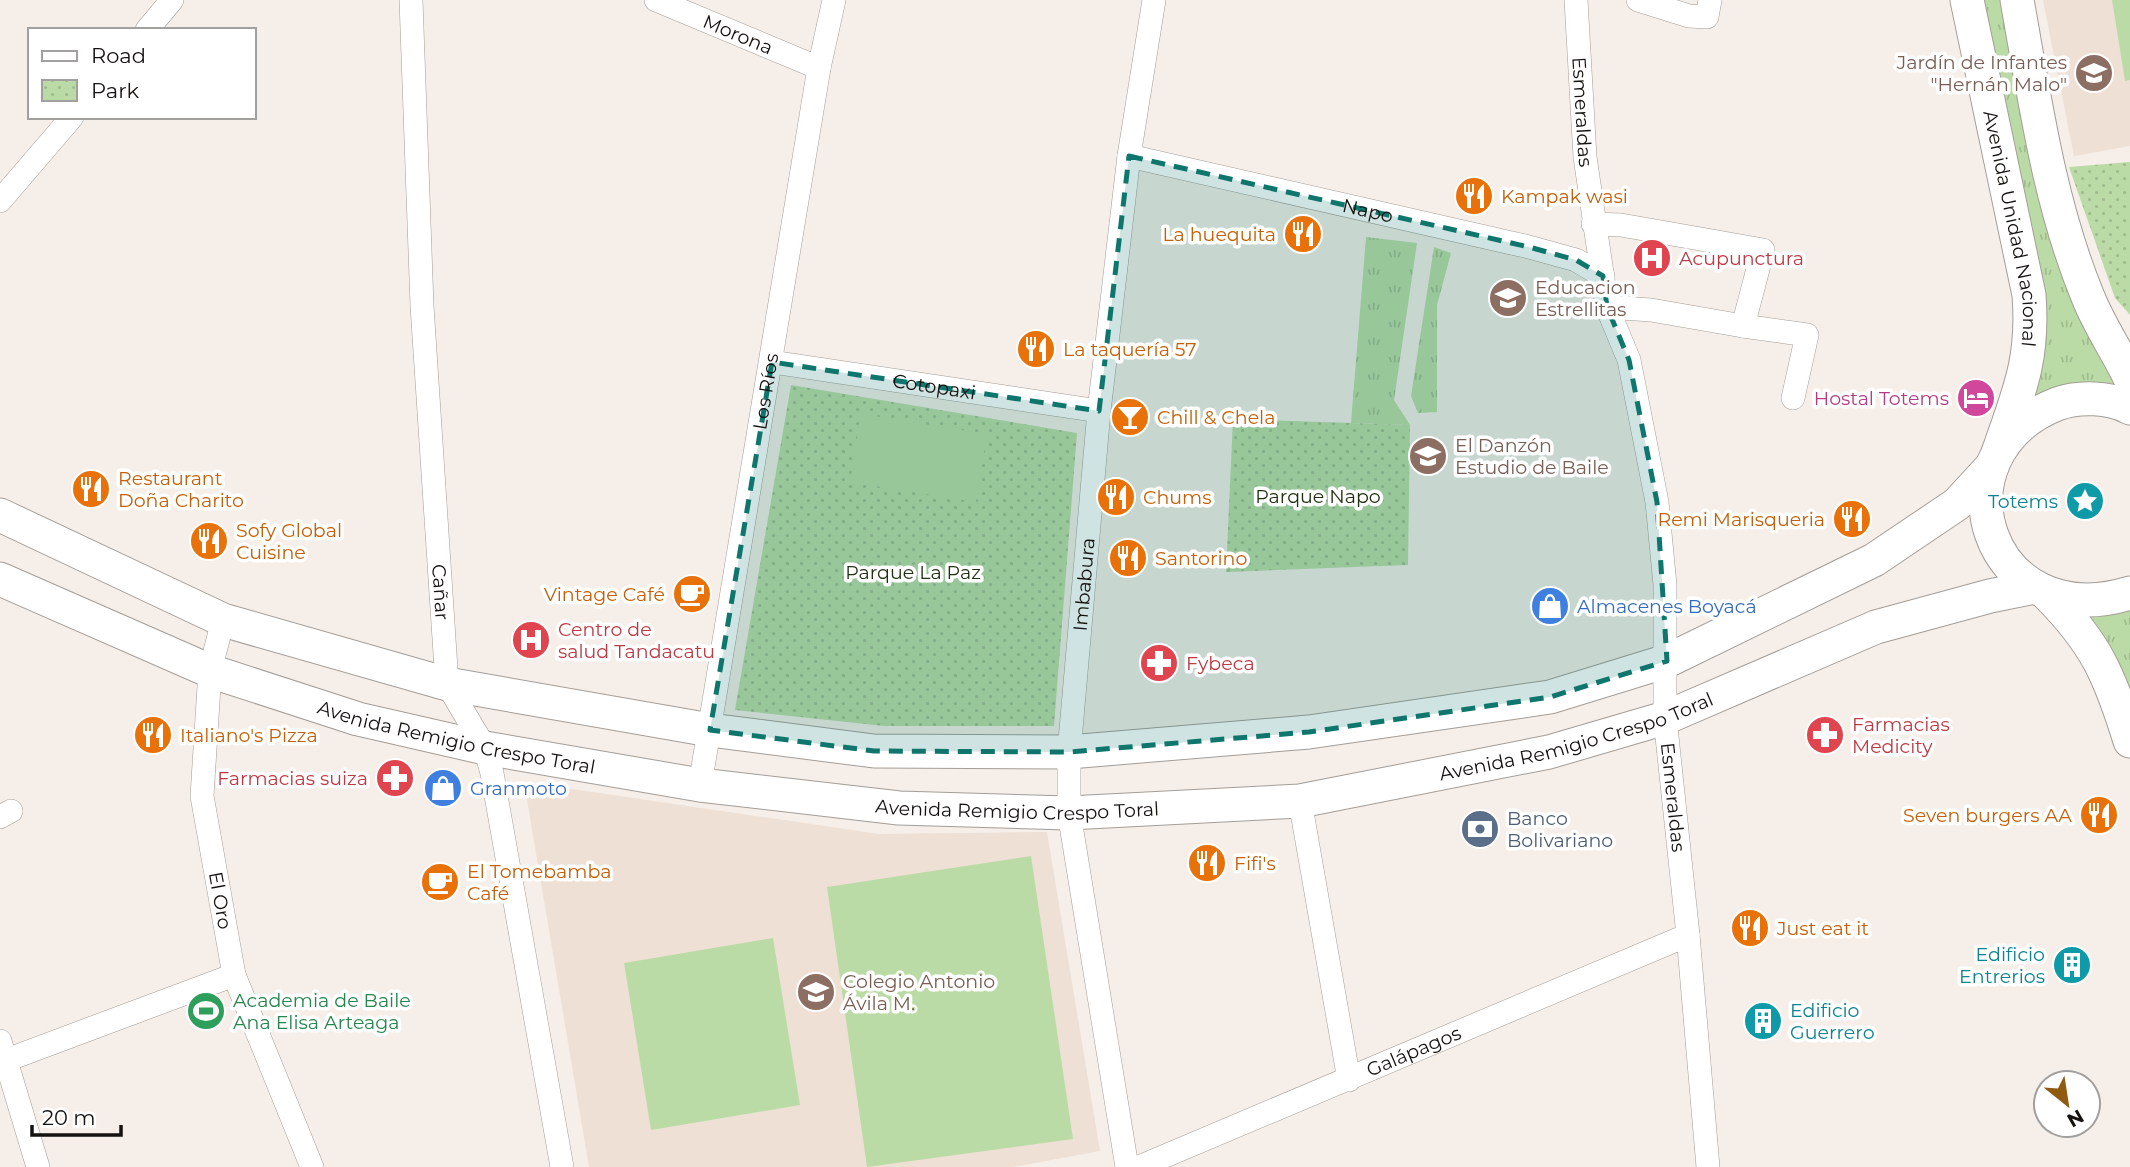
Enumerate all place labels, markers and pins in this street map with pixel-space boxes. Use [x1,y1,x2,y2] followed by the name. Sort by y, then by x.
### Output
[1896,51,2067,96] place label: Jardín de Infantes "Hernán Malo"
[2073,52,2115,94] school or university icon: Jardín de Infantes "Hernán Malo"
[1453,175,1495,217] restaurant icon: Kampak wasi
[1501,185,1628,208] place label: Kampak wasi
[1282,213,1324,255] restaurant icon: La huequita
[1162,223,1276,246] place label: La huequita
[1631,237,1673,279] hospital icon: Acupunctura
[1679,247,1804,270] place label: Acupunctura
[1535,276,1636,321] place label: Educacion Estrellitas
[1487,277,1529,319] school or university icon: Educacion Estrellitas
[1015,328,1057,370] restaurant icon: La taquería 57
[1063,338,1197,361] place label: La taquería 57
[1955,377,1997,419] hotel icon: Hostal Totems
[1814,387,1949,410] place label: Hostal Totems
[1109,396,1151,438] bar icon: Chill & Chela
[1157,406,1275,429] place label: Chill & Chela
[1455,434,1609,479] place label: El Danzón Estudio de Baile
[1407,435,1449,477] school or university icon: El Danzón Estudio de Baile
[118,467,244,512] place label: Restaurant Doña Charito
[70,468,112,510] restaurant icon: Restaurant Doña Charito
[1095,476,1137,518] restaurant icon: Chums
[2064,480,2106,522] place icon: Totems
[1143,486,1212,509] place label: Chums
[1988,490,2058,513] place label: Totems
[1831,498,1873,540] restaurant icon: Remi Marisqueria
[1657,508,1825,531] place label: Remi Marisqueria
[236,519,342,564] place label: Sofy Global Cuisine
[188,520,230,562] restaurant icon: Sofy Global Cuisine
[1107,537,1149,579] restaurant icon: Santorino
[1155,547,1247,570] place label: Santorino
[671,573,713,615] cafe icon: Vintage Café
[544,583,665,606] place label: Vintage Café
[1529,585,1571,627] shop icon: Almacenes Boyacá
[1577,595,1757,618] place label: Almacenes Boyacá
[558,618,715,663] place label: Centro de salud Tandacatu
[510,619,552,661] hospital icon: Centro de salud Tandacatu
[1138,642,1180,684] pharmacy icon: Fybeca
[1186,652,1255,675] place label: Fybeca
[1852,713,1950,758] place label: Farmacias Medicity
[132,714,174,756] restaurant icon: Italiano's Pizza
[1804,714,1846,756] pharmacy icon: Farmacias Medicity
[180,724,318,747] place label: Italiano's Pizza
[374,757,416,799] pharmacy icon: Farmacias suiza
[217,767,368,790] place label: Farmacias suiza
[422,767,464,809] shop icon: Granmoto
[470,777,567,800] place label: Granmoto
[2078,794,2120,836] restaurant icon: Seven burgers AA
[1903,804,2072,827] place label: Seven burgers AA
[1507,807,1613,852] place label: Banco Bolivariano
[1459,808,1501,850] bank icon: Banco Bolivariano
[1186,842,1228,884] restaurant icon: Fifi's
[1234,852,1276,875] place label: Fifi's
[467,860,611,905] place label: El Tomebamba Café
[419,861,461,903] cafe icon: El Tomebamba Café
[1729,907,1771,949] restaurant icon: Just eat it
[1776,917,1869,940] place label: Just eat it
[1959,943,2045,988] place label: Edificio Entrerios
[2051,944,2093,986] building icon: Edificio Entrerios
[843,970,995,1015] place label: Colegio Antonio Ávila M.
[795,971,837,1013] school or university icon: Colegio Antonio Ávila M.
[233,989,411,1034] place label: Academia de Baile Ana Elisa Arteaga
[185,990,227,1032] sports icon: Academia de Baile Ana Elisa Arteaga
[1790,999,1875,1044] place label: Edificio Guerrero
[1742,1000,1784,1042] building icon: Edificio Guerrero

